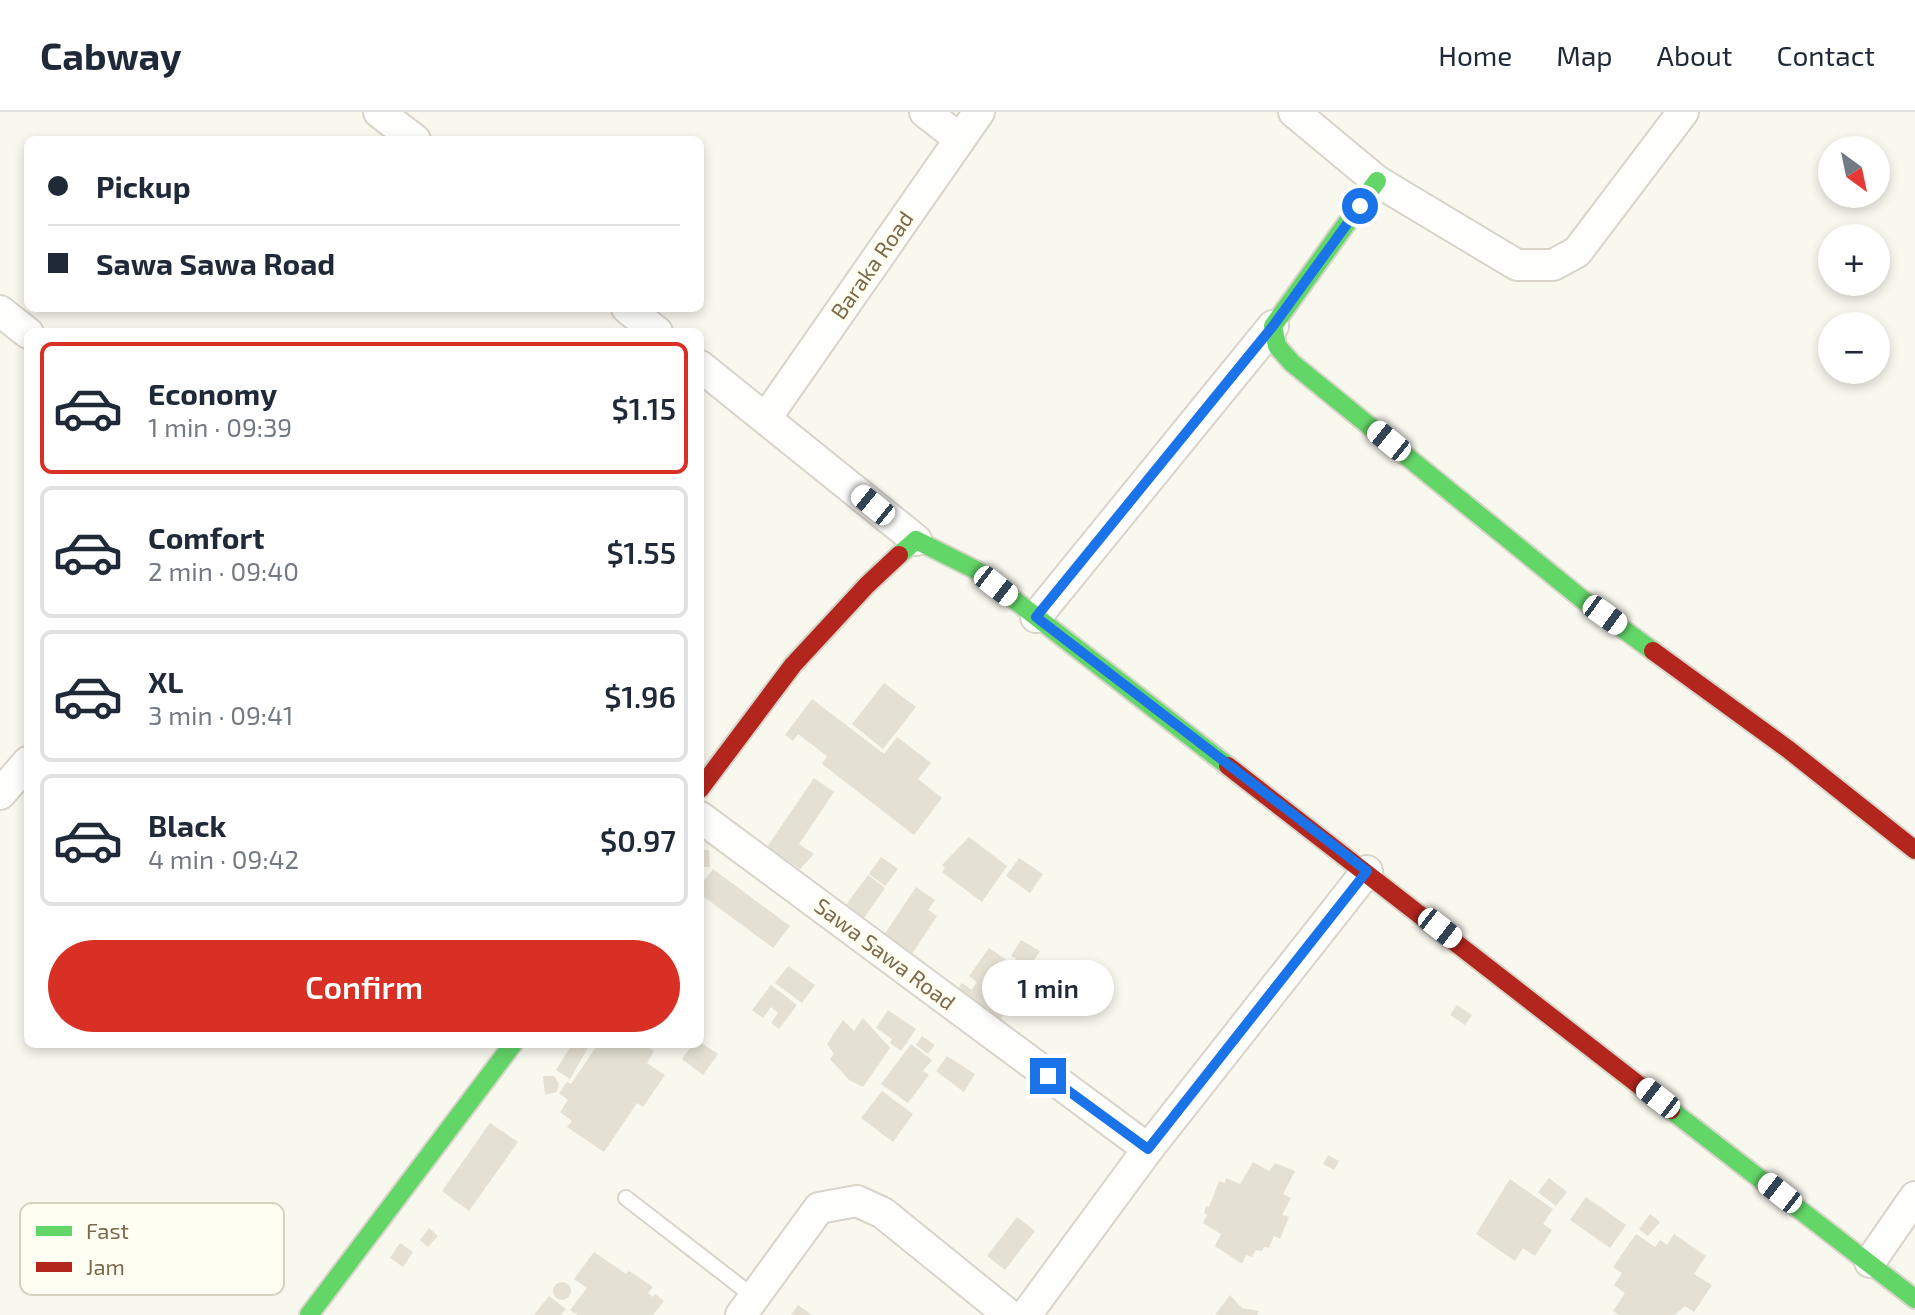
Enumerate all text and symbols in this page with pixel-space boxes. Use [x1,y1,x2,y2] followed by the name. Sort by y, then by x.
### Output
[40,32,182,78] text: Cabway
[1438,38,1512,72] text: Home
[1556,38,1613,72] text: Map
[1657,38,1732,72] text: About
[1776,38,1875,72] text: Contact
[1818,136,1890,208] north arrow
[1818,136,1890,384] map controls
[96,168,191,204] text: Pickup
[1342,188,1378,224] route start
[825,206,918,323] street label: Baraka Road
[1818,224,1890,296] button: +
[96,245,335,281] text: Sawa Sawa Road
[1818,312,1890,384] button: −
[52,372,124,444] icon: car
[148,375,277,411] text: Economy
[612,390,676,426] text: $1.15
[148,411,292,442] text: 1 min · 09:39
[1363,417,1415,465] car
[847,481,899,529] car
[52,516,124,588] icon: car
[148,519,265,555] text: Comfort
[606,534,676,570] text: $1.55
[148,555,299,586] text: 2 min · 09:40
[970,562,1022,610] car
[1579,591,1631,639] car
[52,660,124,732] icon: car
[148,663,183,699] text: XL
[604,678,676,714] text: $1.96
[148,699,293,730] text: 3 min · 09:41
[52,804,124,876] icon: car
[148,807,226,843] text: Black
[600,822,676,858] text: $0.97
[148,843,299,874] text: 4 min · 09:42
[810,892,961,1015] street label: Sawa Sawa Road
[1414,904,1466,952] car
[48,940,680,1032] button: Confirm
[982,960,1114,1016] callout: 1 min
[1017,972,1079,1003] text: 1 min
[1030,1058,1066,1094] route end
[1632,1074,1684,1122] car
[1754,1169,1806,1217] car
[20,1203,284,1295] legend
[86,1217,129,1243] text: Fast
[86,1253,125,1279] text: Jam

